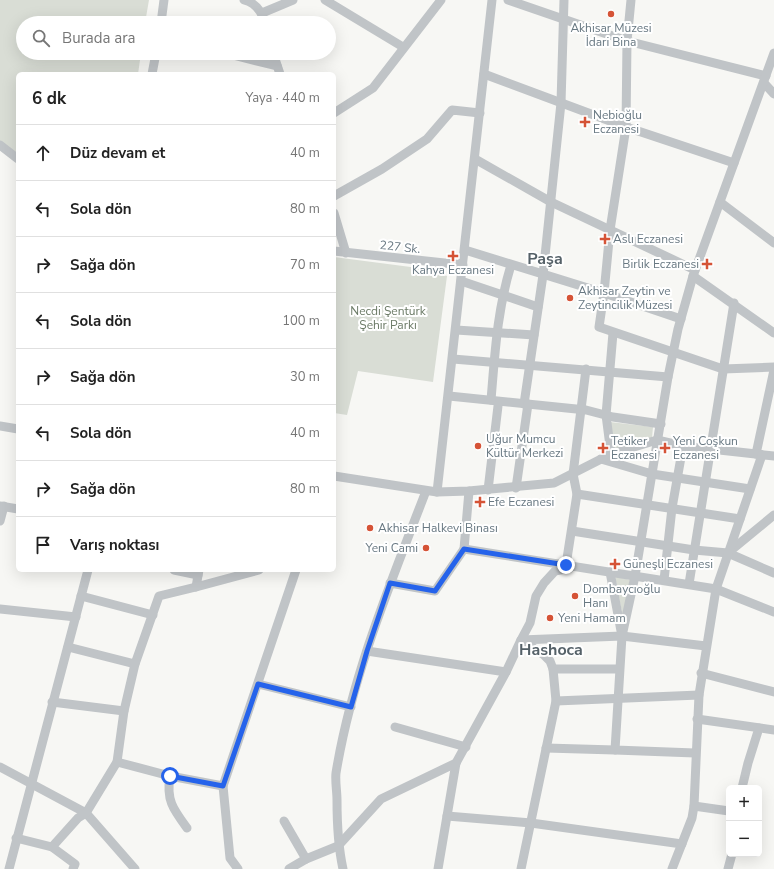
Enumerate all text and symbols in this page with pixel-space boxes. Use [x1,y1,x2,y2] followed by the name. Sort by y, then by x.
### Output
[606,9,616,19] marker: Akhisar Müzesi İdari Bina
[16,16,336,60] search box
[570,20,652,50] place label: Akhisar Müzesi İdari Bina
[30,27,52,49] icon: search
[62,28,136,48] text: Burada ara
[32,87,66,110] text: 6 dk
[245,89,320,107] text: Yaya · 440 m
[593,107,642,137] place label: Nebioğlu Eczanesi
[580,117,590,127] marker: Nebioğlu Eczanesi
[32,142,54,164] icon: ahead
[70,143,165,163] text: Düz devam et
[290,144,320,162] text: 40 m
[32,198,54,220] icon: left
[70,199,132,219] text: Sola dön
[290,200,320,218] text: 80 m
[613,231,683,247] place label: Aslı Eczanesi
[600,234,610,244] marker: Aslı Eczanesi
[379,237,421,257] street label: 227 Sk.
[527,248,563,270] district label: Paşa
[448,251,458,261] marker: Kahya Eczanesi
[32,254,54,276] icon: right
[70,255,135,275] text: Sağa dön
[290,256,320,274] text: 70 m
[622,256,699,272] place label: Birlik Eczanesi
[702,259,712,269] marker: Birlik Eczanesi
[412,262,494,278] place label: Kahya Eczanesi
[578,283,672,313] place label: Akhisar Zeytin ve Zeytincilik Müzesi
[565,293,575,303] marker: Akhisar Zeytin ve Zeytincilik Müzesi
[350,303,427,333] park label: Necdi Şentürk Şehir Parkı
[32,310,54,332] icon: left
[70,311,132,331] text: Sola dön
[282,312,320,330] text: 100 m
[32,366,54,388] icon: right
[70,367,135,387] text: Sağa dön
[290,368,320,386] text: 30 m
[32,422,54,444] icon: left
[70,423,132,443] text: Sola dön
[290,424,320,442] text: 40 m
[486,431,563,461] place label: Uğur Mumcu Kültür Merkezi
[611,433,657,463] place label: Tetiker Eczanesi
[672,433,738,463] place label: Yeni Coşkun Eczanesi
[473,441,483,451] marker: Uğur Mumcu Kültür Merkezi
[598,443,608,453] marker: Tetiker Eczanesi
[660,443,670,453] marker: Yeni Coşkun Eczanesi
[32,478,54,500] icon: right
[70,479,135,499] text: Sağa dön
[290,480,320,498] text: 80 m
[488,494,554,510] place label: Efe Eczanesi
[475,497,485,507] marker: Efe Eczanesi
[378,520,498,536] place label: Akhisar Halkevi Binası
[365,523,375,533] marker: Akhisar Halkevi Binası
[32,534,54,556] icon: arrive
[70,535,159,555] text: Varış noktası
[364,540,418,556] place label: Yeni Cami
[421,543,431,553] marker: Yeni Cami
[557,556,575,574] route end
[623,556,713,572] place label: Güneşli Eczanesi
[610,559,620,569] marker: Güneşli Eczanesi
[583,581,661,611] place label: Dombaycıoğlu Hanı
[570,591,580,601] marker: Dombaycıoğlu Hanı
[557,610,626,626] place label: Yeni Hamam
[545,613,555,623] marker: Yeni Hamam
[519,639,583,661] district label: Hashoca
[161,767,179,785] route start
[726,785,762,857] map controls
[726,785,762,821] button: +
[726,821,762,857] button: −

